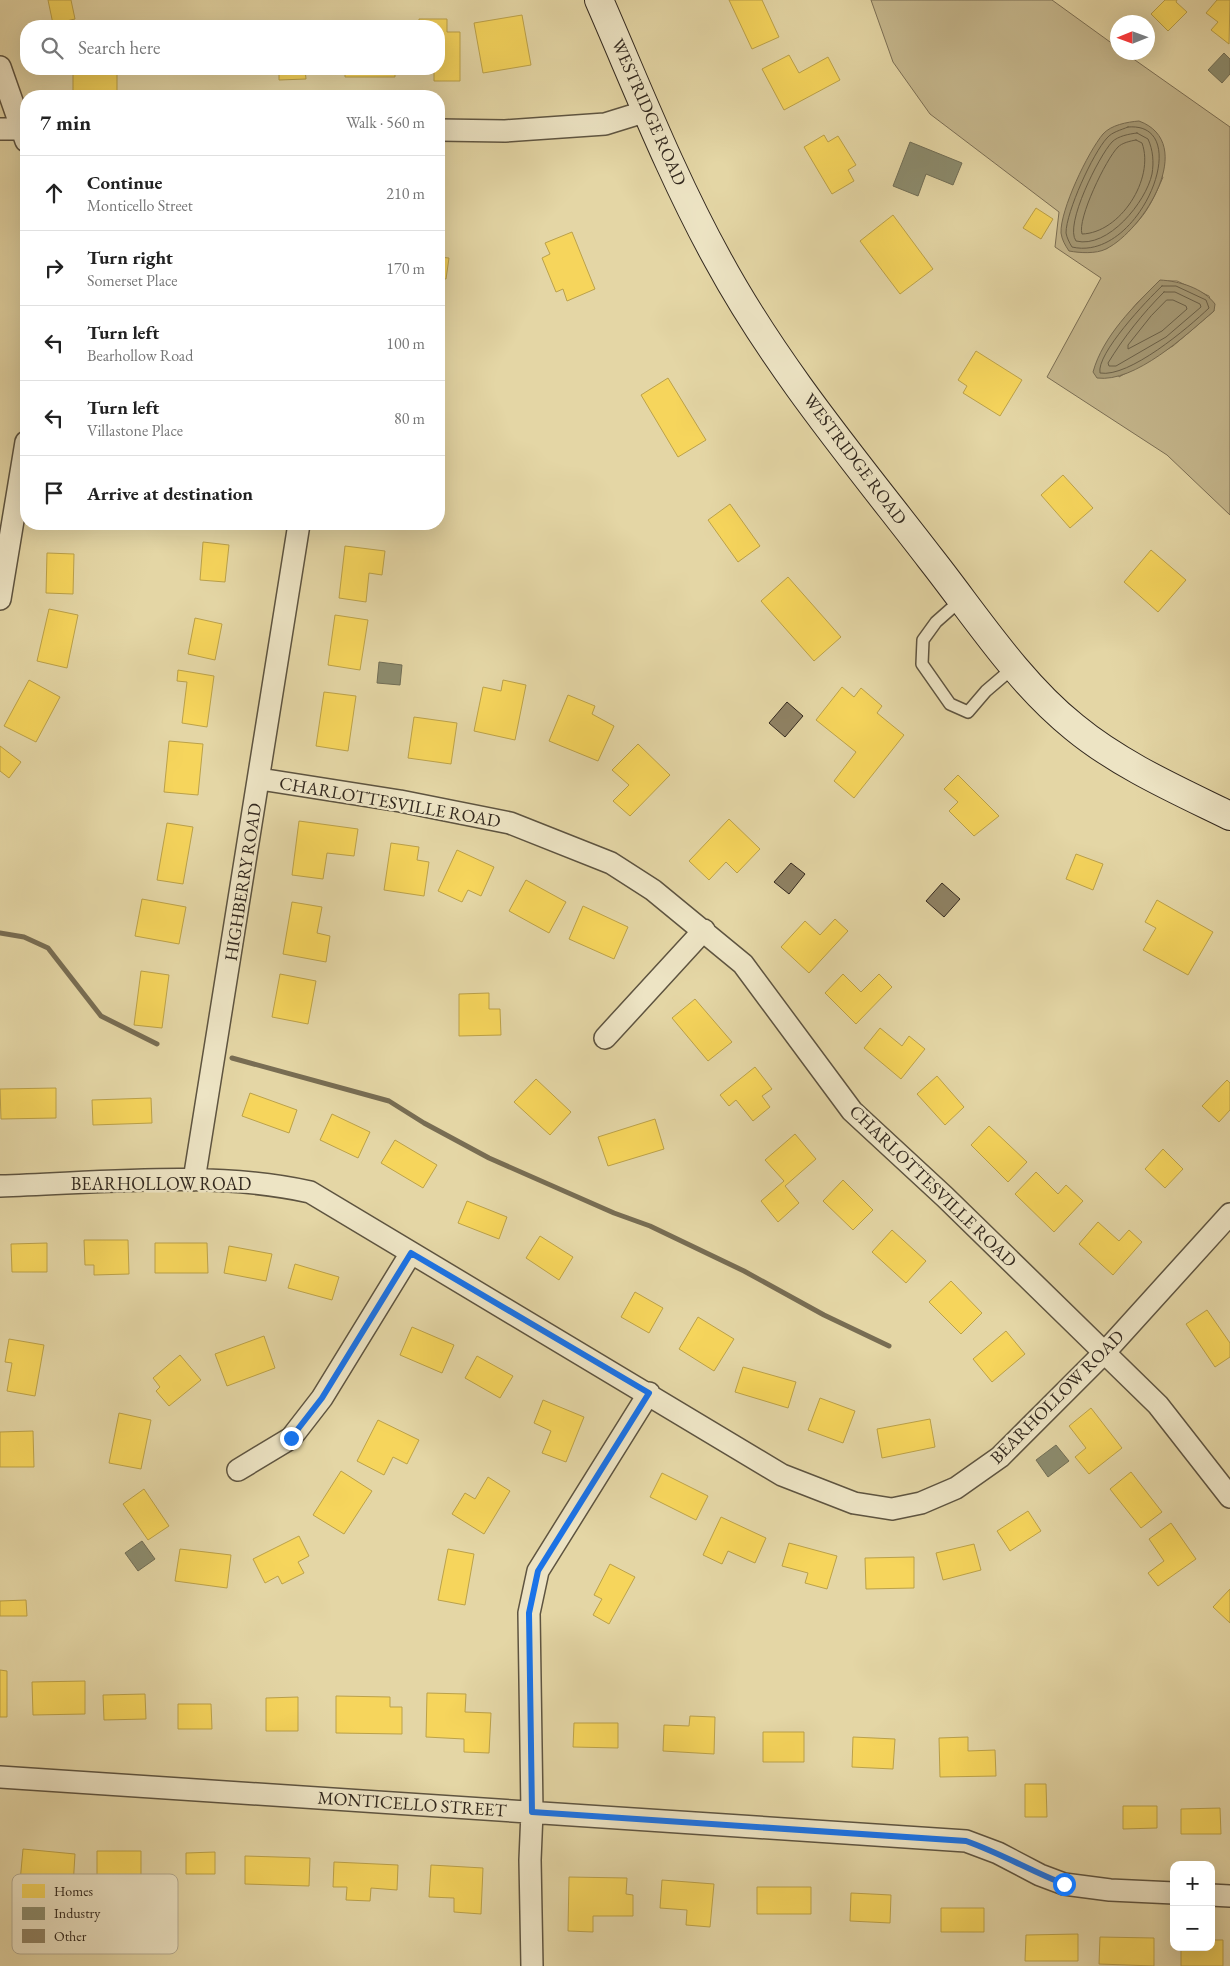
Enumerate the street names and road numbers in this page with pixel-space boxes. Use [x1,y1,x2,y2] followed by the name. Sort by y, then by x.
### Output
[607,35,692,189] street label: WESTRIDGE ROAD
[799,388,912,529] street label: WESTRIDGE ROAD
[278,771,502,832] street label: CHARLOTTESVILLE ROAD
[219,801,266,962] street label: HIGHBERRY ROAD
[845,1099,1022,1272] street label: CHARLOTTESVILLE ROAD
[71,1172,251,1195] street label: BEARHOLLOW ROAD
[985,1325,1129,1469] street label: BEARHOLLOW ROAD
[317,1785,508,1822] street label: MONTICELLO STREET

